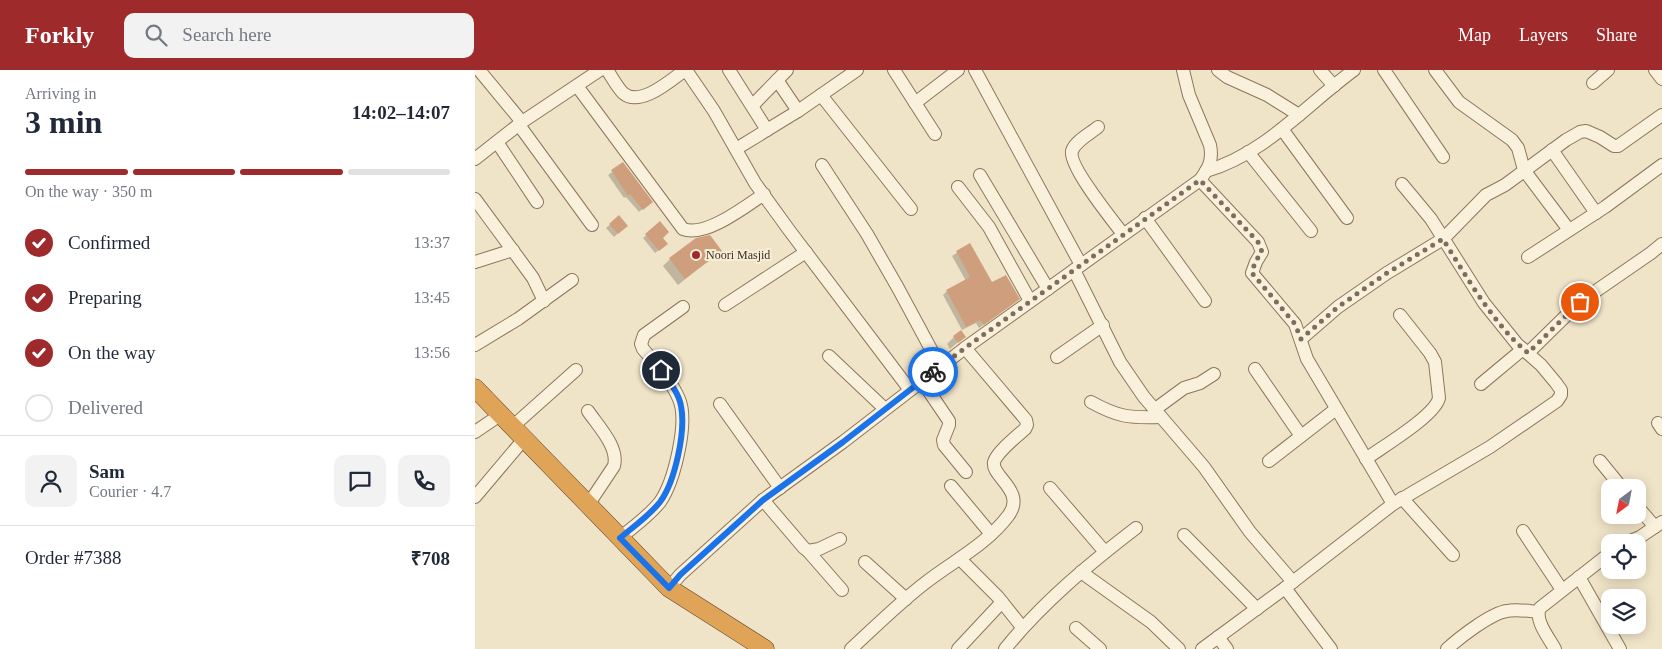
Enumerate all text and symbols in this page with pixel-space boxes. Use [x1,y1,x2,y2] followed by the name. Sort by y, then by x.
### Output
[124,13,474,58] search box
[142,21,170,49] icon: search
[25,22,94,48] text: Forkly
[182,24,271,45] text: Search here
[1458,25,1491,45] text: Map
[1519,25,1568,45] text: Layers
[1596,25,1637,45] text: Share
[25,85,97,102] text: Arriving in
[352,102,450,123] text: 14:02–14:07
[25,104,102,140] text: 3 min
[25,183,153,200] text: On the way · 350 m
[25,229,53,257] icon: check
[68,232,150,253] text: Confirmed
[414,234,450,251] text: 13:37
[706,248,770,262] place label: Noori Masjid
[690,249,702,261] marker: Noori Masjid
[1559,281,1601,323] pin
[25,284,53,312] icon: check
[68,287,142,308] text: Preparing
[1566,288,1594,316] icon: bag
[414,289,450,306] text: 13:45
[25,339,53,367] icon: check
[68,342,156,363] text: On the way
[414,344,450,361] text: 13:56
[908,347,958,397] courier
[640,349,682,391] pin
[647,356,675,384] icon: home
[919,358,947,386] icon: bike
[68,397,143,418] text: Delivered
[25,455,77,507] button: person
[334,455,386,507] button: chat
[398,455,450,507] button: phone
[89,461,125,482] text: Sam
[1601,479,1646,524] north arrow
[1601,479,1646,634] map controls
[89,483,171,500] text: Courier · 4.7
[1601,534,1646,579] button: locate
[25,547,122,568] text: Order #7388
[411,548,450,569] text: ₹708
[1601,589,1646,634] button: layers

